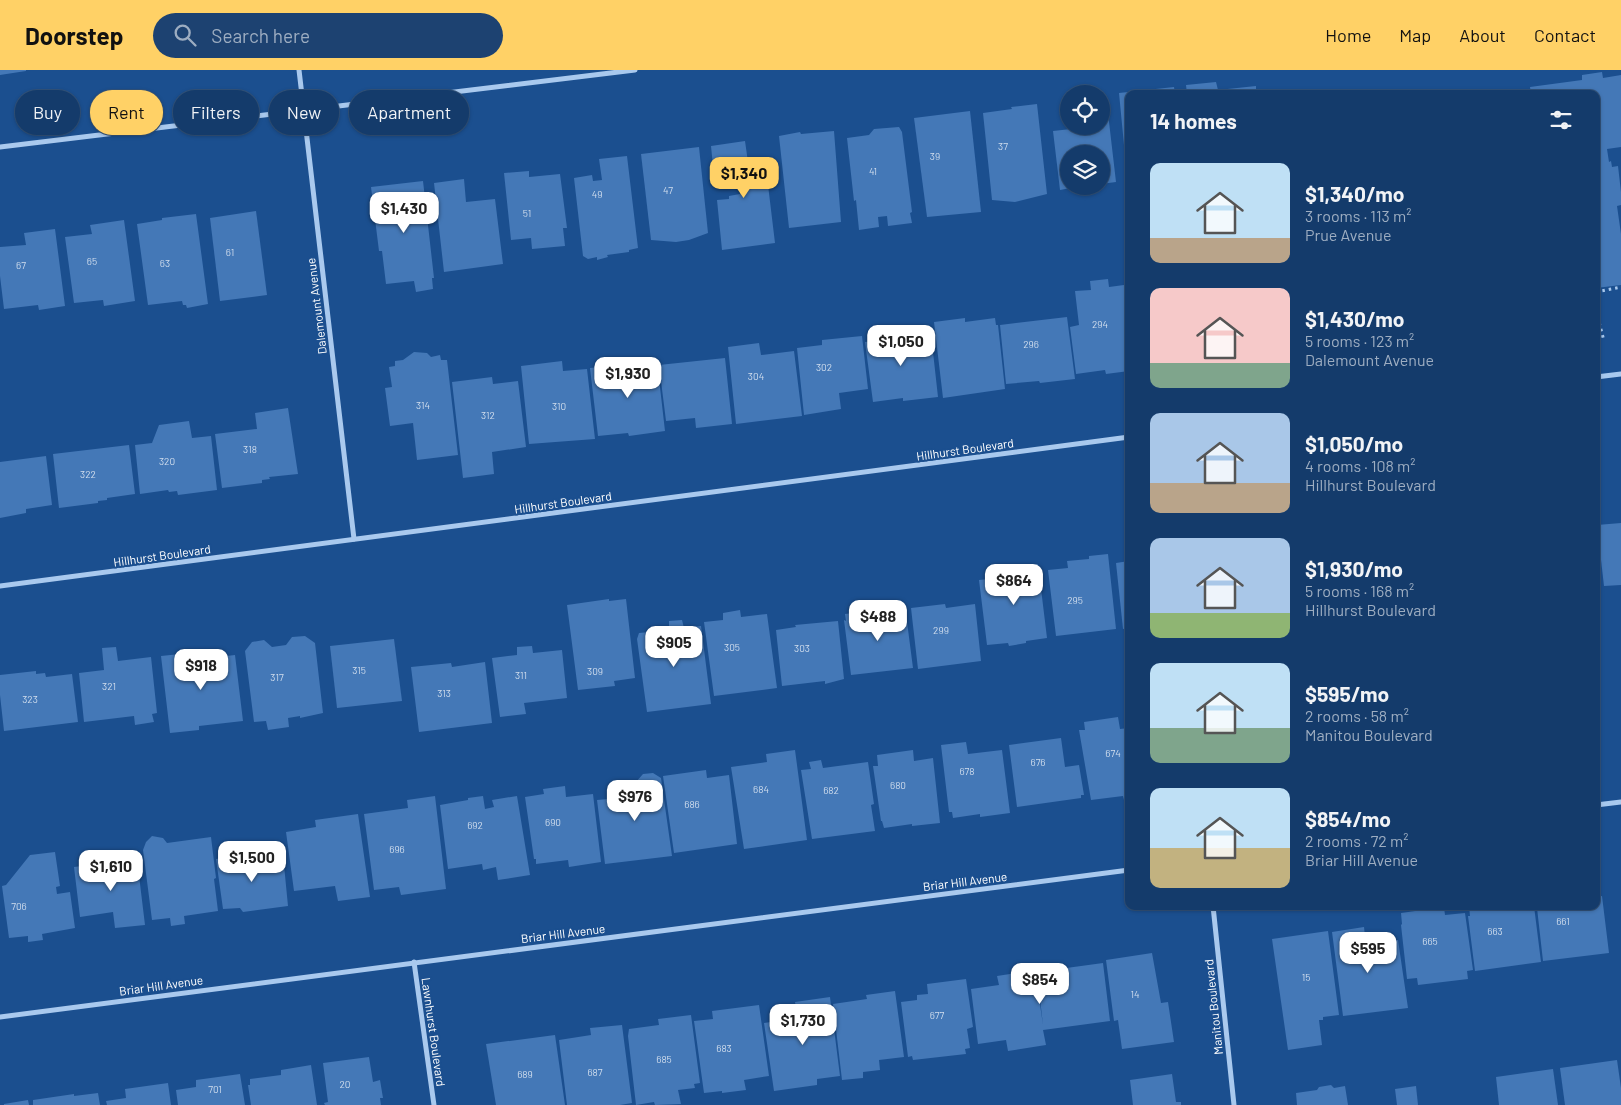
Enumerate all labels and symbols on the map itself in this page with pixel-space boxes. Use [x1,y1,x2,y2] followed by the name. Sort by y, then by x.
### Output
[998,140,1008,152] house number: 37
[930,150,940,162] house number: 39
[703,156,785,199] pin: $1,340
[869,165,877,177] house number: 41
[663,184,673,196] house number: 47
[592,188,602,200] house number: 49
[363,191,445,234] pin: $1,430
[523,207,531,219] house number: 51
[226,246,234,258] house number: 61
[87,255,97,267] house number: 65
[160,257,170,269] house number: 63
[303,257,329,355] street label: Dalemount Avenue
[16,259,26,271] house number: 67
[1092,318,1108,330] house number: 294
[860,324,942,367] pin: $1,050
[1023,338,1039,350] house number: 296
[587,356,669,399] pin: $1,930
[816,361,832,373] house number: 302
[748,370,764,382] house number: 304
[416,399,430,411] house number: 314
[552,400,566,412] house number: 310
[481,409,495,421] house number: 312
[915,435,1015,463] street label: Hillhurst Boulevard
[243,443,257,455] house number: 318
[159,455,175,467] house number: 320
[80,468,96,480] house number: 322
[513,488,613,516] street label: Hillhurst Boulevard
[112,541,212,569] street label: Hillhurst Boulevard
[984,564,1044,606] pin: $864
[1067,594,1083,606] house number: 295
[848,600,908,642] pin: $488
[933,624,949,636] house number: 299
[644,626,704,668] pin: $905
[724,641,740,653] house number: 305
[794,642,810,654] house number: 303
[171,648,231,691] pin: $918
[352,664,366,676] house number: 315
[587,665,603,677] house number: 309
[515,669,527,681] house number: 311
[270,671,284,683] house number: 317
[102,680,116,692] house number: 321
[437,687,451,699] house number: 313
[22,693,38,705] house number: 323
[1105,747,1121,759] house number: 674
[1030,756,1046,768] house number: 676
[959,765,975,777] house number: 678
[890,779,906,791] house number: 680
[605,780,665,822] pin: $976
[753,783,769,795] house number: 684
[823,784,839,796] house number: 682
[684,798,700,810] house number: 686
[545,816,561,828] house number: 690
[467,819,483,831] house number: 692
[211,840,293,883] pin: $1,500
[389,843,405,855] house number: 696
[70,850,152,892] pin: $1,610
[922,869,1008,893] street label: Briar Hill Avenue
[11,900,27,912] house number: 706
[1556,915,1570,927] house number: 661
[520,921,606,945] street label: Briar Hill Avenue
[1487,925,1503,937] house number: 663
[1338,932,1398,974] pin: $595
[1422,935,1438,947] house number: 665
[1201,959,1225,1055] street label: Manitou Boulevard
[1010,962,1070,1005] pin: $854
[1302,971,1310,983] house number: 15
[118,972,204,998] street label: Briar Hill Avenue
[419,977,449,1087] street label: Lawnhurst Boulevard
[1130,988,1140,1000] house number: 14
[762,1004,844,1046] pin: $1,730
[930,1009,945,1021] house number: 677
[716,1042,732,1054] house number: 683
[656,1053,672,1065] house number: 685
[587,1066,603,1078] house number: 687
[517,1068,533,1080] house number: 689
[339,1078,351,1090] house number: 20
[208,1083,222,1095] house number: 701

